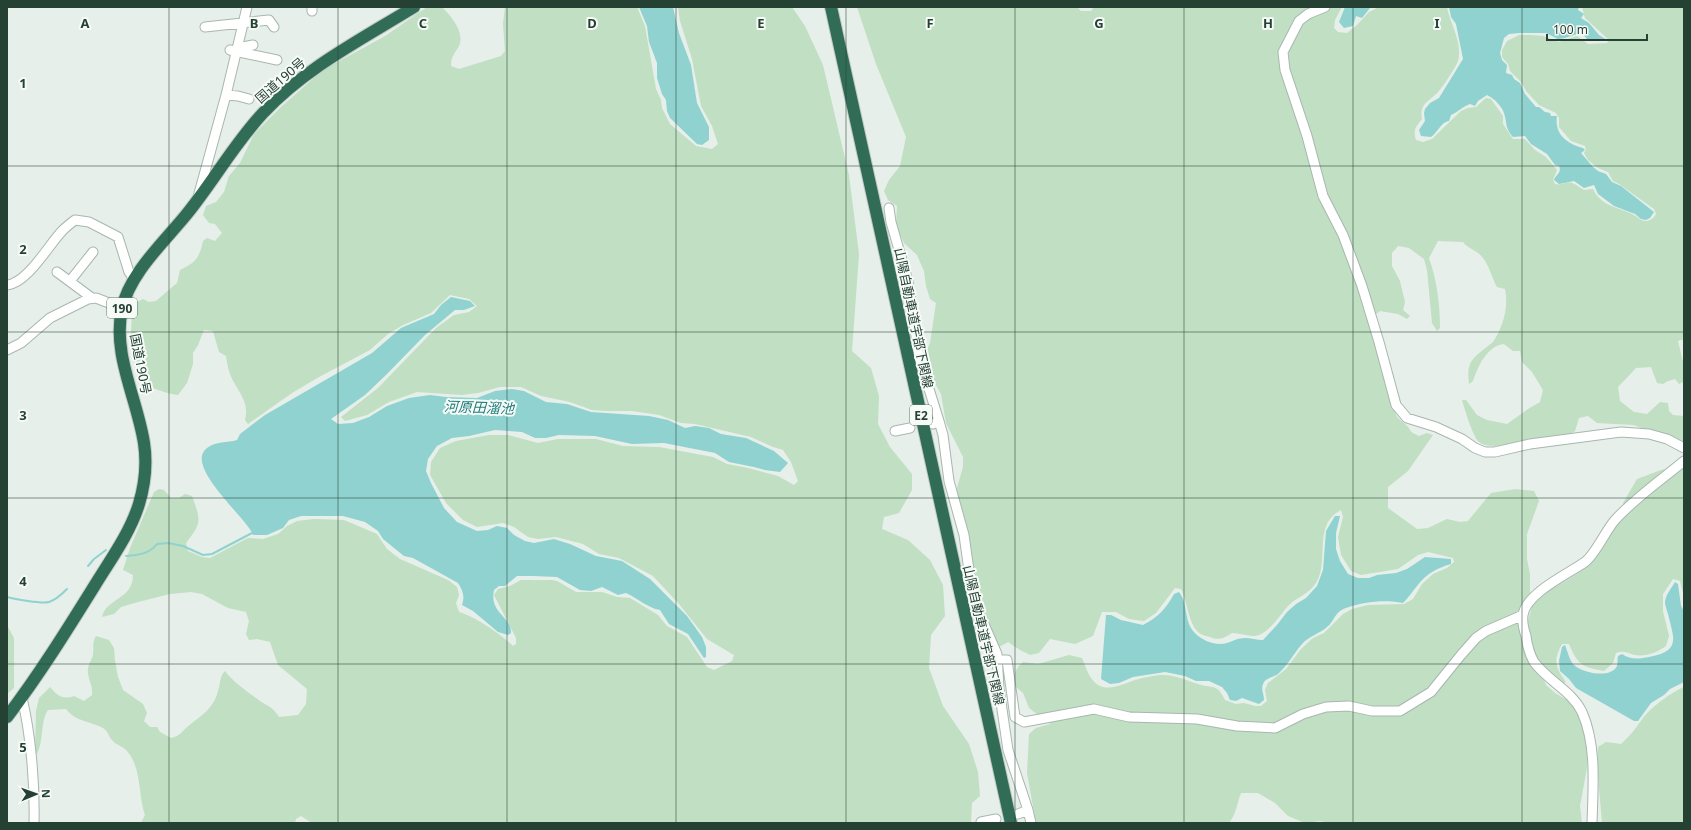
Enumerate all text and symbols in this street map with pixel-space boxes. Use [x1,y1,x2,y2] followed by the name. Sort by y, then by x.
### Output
[81,14,90,32] text: A
[250,14,258,32] text: B
[419,14,427,32] text: C
[587,14,597,32] text: D
[757,14,765,32] text: E
[926,14,934,32] text: F
[1094,14,1104,32] text: G
[1263,14,1273,32] text: H
[1434,14,1440,32] text: I
[1547,16,1647,42] scale bar
[1553,21,1588,38] text: 100 m
[251,53,309,107] street label: 国道190号
[19,74,27,92] text: 1
[19,240,27,258] text: 2
[890,246,938,390] street label: 山陽自動車道宇部下関線
[107,298,137,318] road number: 190
[126,332,156,396] street label: 国道190号
[444,396,516,418] water label: 河原田溜池
[910,405,932,425] road number: E2
[19,406,27,424] text: 3
[959,563,1009,707] street label: 山陽自動車道宇部下関線
[19,572,27,590] text: 4
[19,738,27,756] text: 5
[16,774,56,814] north arrow
[39,789,54,798] text: N

